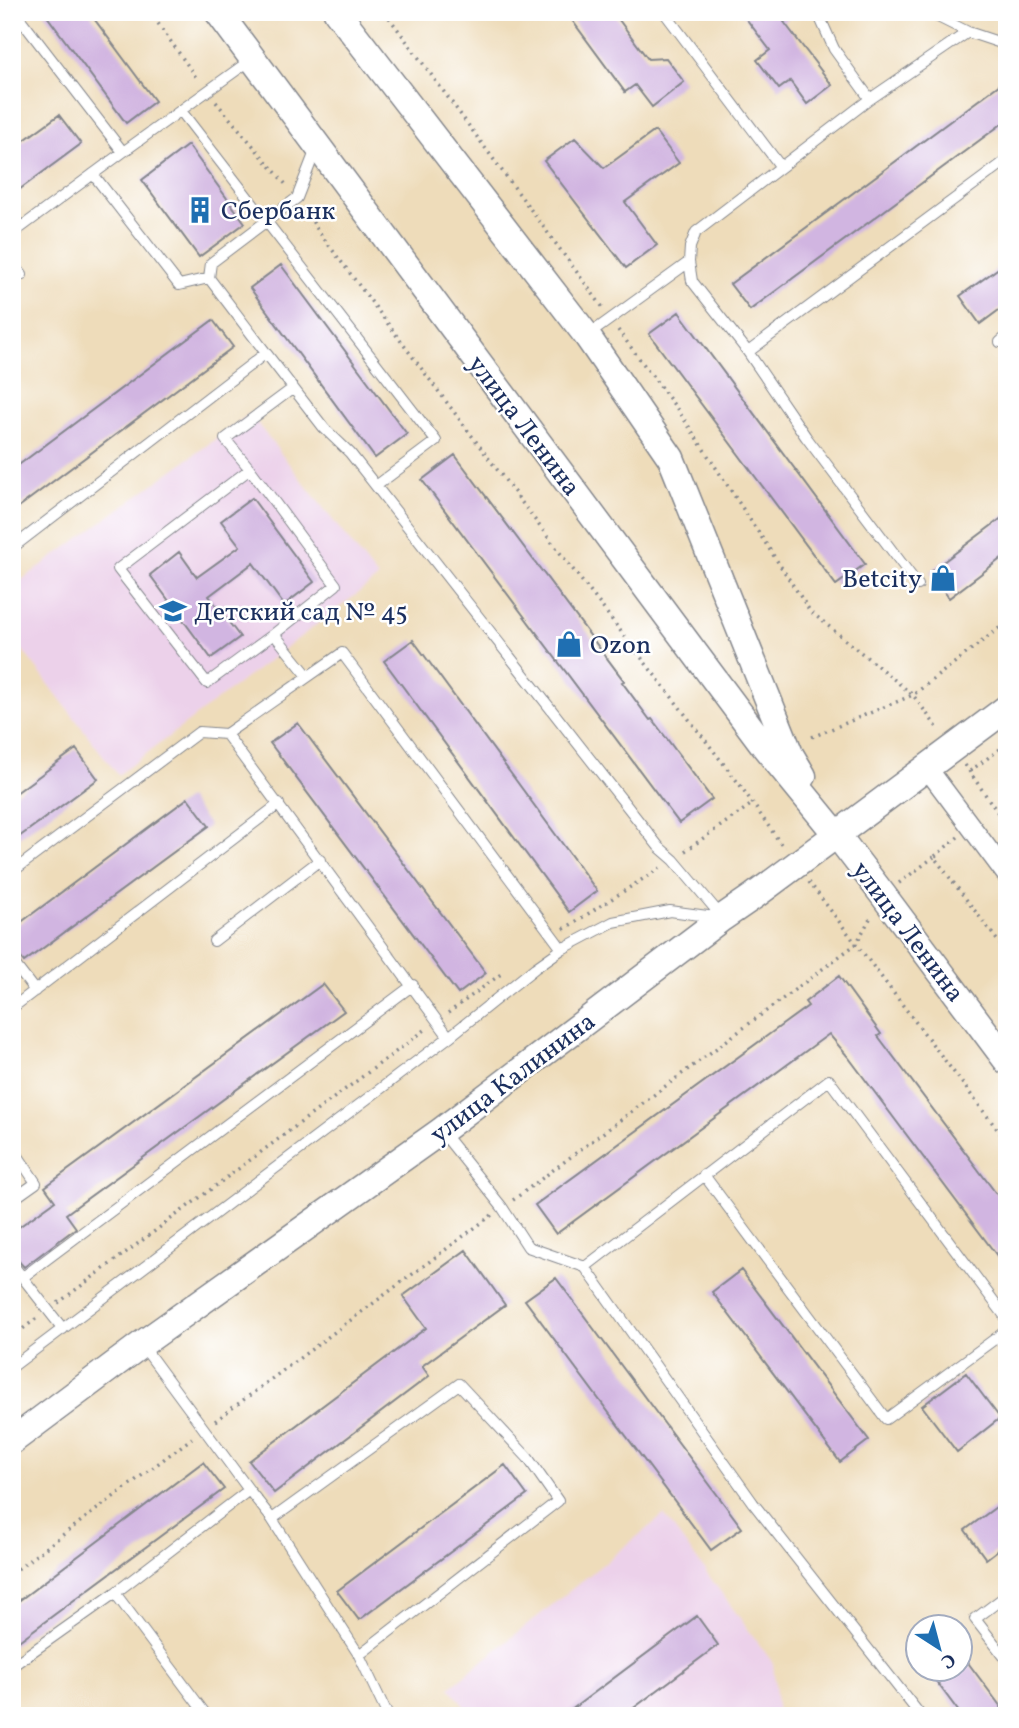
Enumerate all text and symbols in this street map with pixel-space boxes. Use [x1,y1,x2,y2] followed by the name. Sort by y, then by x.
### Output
[221,194,335,230] place label: Сбербанк
[185,195,215,225] building icon: Сбербанк
[458,348,588,504] street label: улица Ленина
[842,562,922,598] place label: Betcity
[928,563,958,593] shop icon: Betcity
[194,595,408,631] place label: Детский сад № 45
[158,596,188,626] school or university icon: Детский сад № 45
[590,628,651,664] place label: Ozon
[554,629,584,659] shop icon: Ozon
[842,854,972,1010] street label: улица Ленина
[423,1004,603,1153] street label: улица Калинина
[904,1612,974,1682] north arrow
[935,1646,960,1674] text: С

